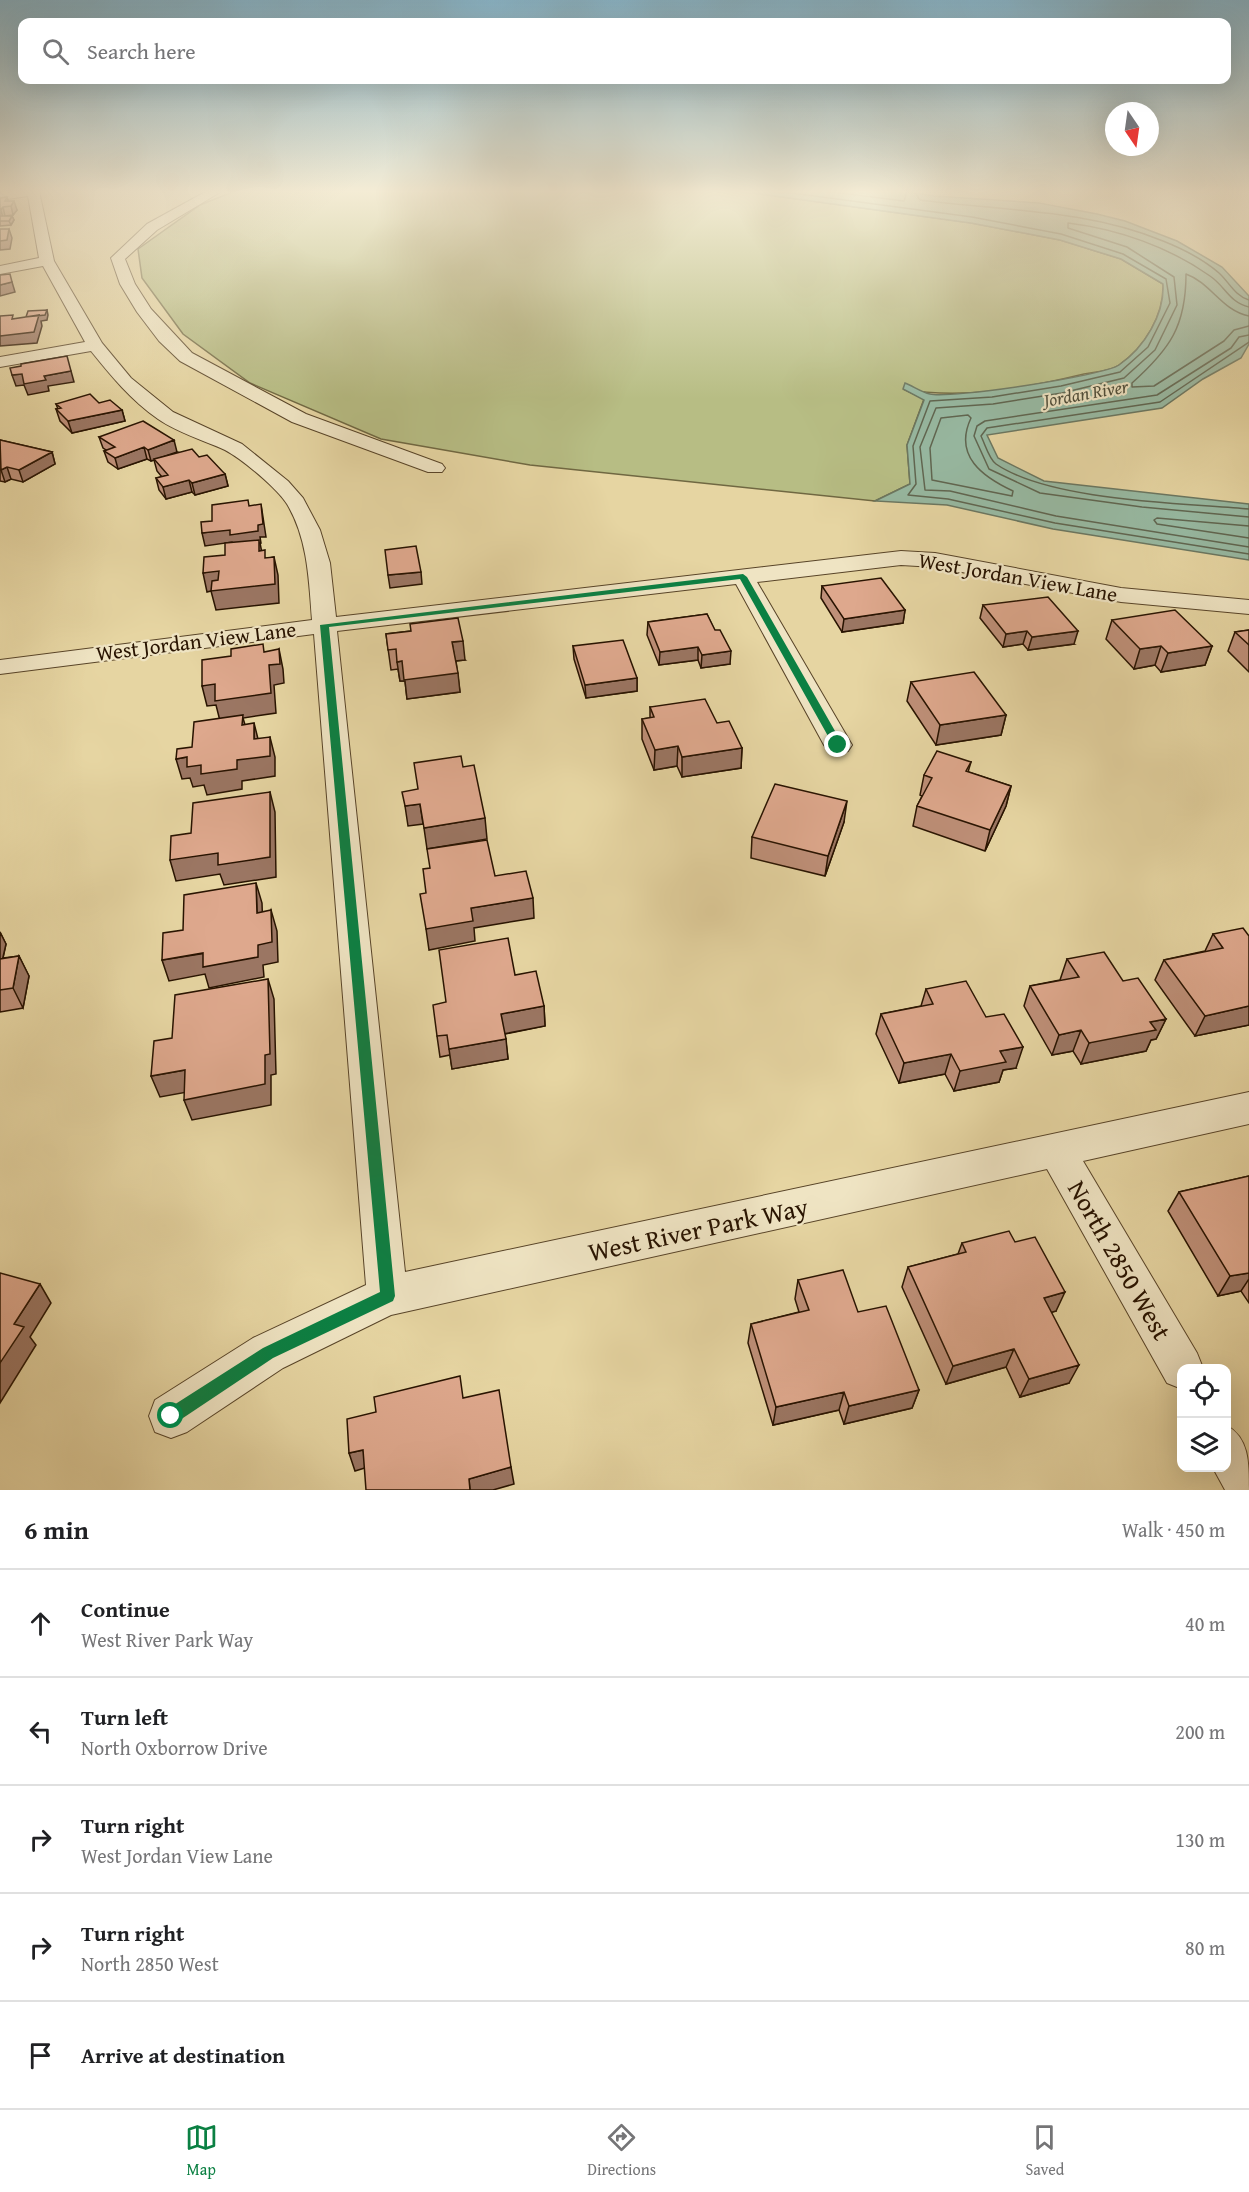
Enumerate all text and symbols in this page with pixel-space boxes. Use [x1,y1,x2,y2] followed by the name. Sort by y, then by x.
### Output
[18,18,1231,84] search box
[39,35,72,68] icon: search
[87,35,196,67] text: Search here
[1105,102,1159,156] north arrow
[1039,372,1132,414] water label: Jordan River
[916,544,1120,610] street label: West Jordan View Lane
[94,613,298,669] street label: West Jordan View Lane
[824,731,850,757] route end
[1058,1173,1182,1347] street label: North 2850 West
[584,1187,812,1271] street label: West River Park Way
[1177,1364,1231,1472] map controls
[1177,1364,1231,1418] button: locate
[157,1402,183,1428] route start
[1177,1418,1231,1472] button: layers
[24,1510,89,1549] text: 6 min
[1122,1515,1225,1544] text: Walk · 450 m
[81,1593,170,1625] text: Continue
[24,1607,57,1640] icon: ahead
[1185,1609,1225,1638] text: 40 m
[81,1625,253,1654] text: West River Park Way
[81,1701,168,1733] text: Turn left
[24,1715,57,1748] icon: left
[1175,1717,1225,1746] text: 200 m
[81,1733,268,1762] text: North Oxborrow Drive
[81,1809,184,1841] text: Turn right
[24,1823,57,1856] icon: right
[1175,1825,1225,1854] text: 130 m
[81,1841,273,1870] text: West Jordan View Lane
[81,1917,184,1949] text: Turn right
[24,1931,57,1964] icon: right
[1185,1933,1225,1962] text: 80 m
[81,1949,219,1978] text: North 2850 West
[24,2039,57,2072] icon: arrive
[81,2039,285,2071] text: Arrive at destination
[185,2121,218,2181] tab: Map
[587,2121,656,2181] tab: Directions
[1025,2121,1064,2181] tab: Saved

